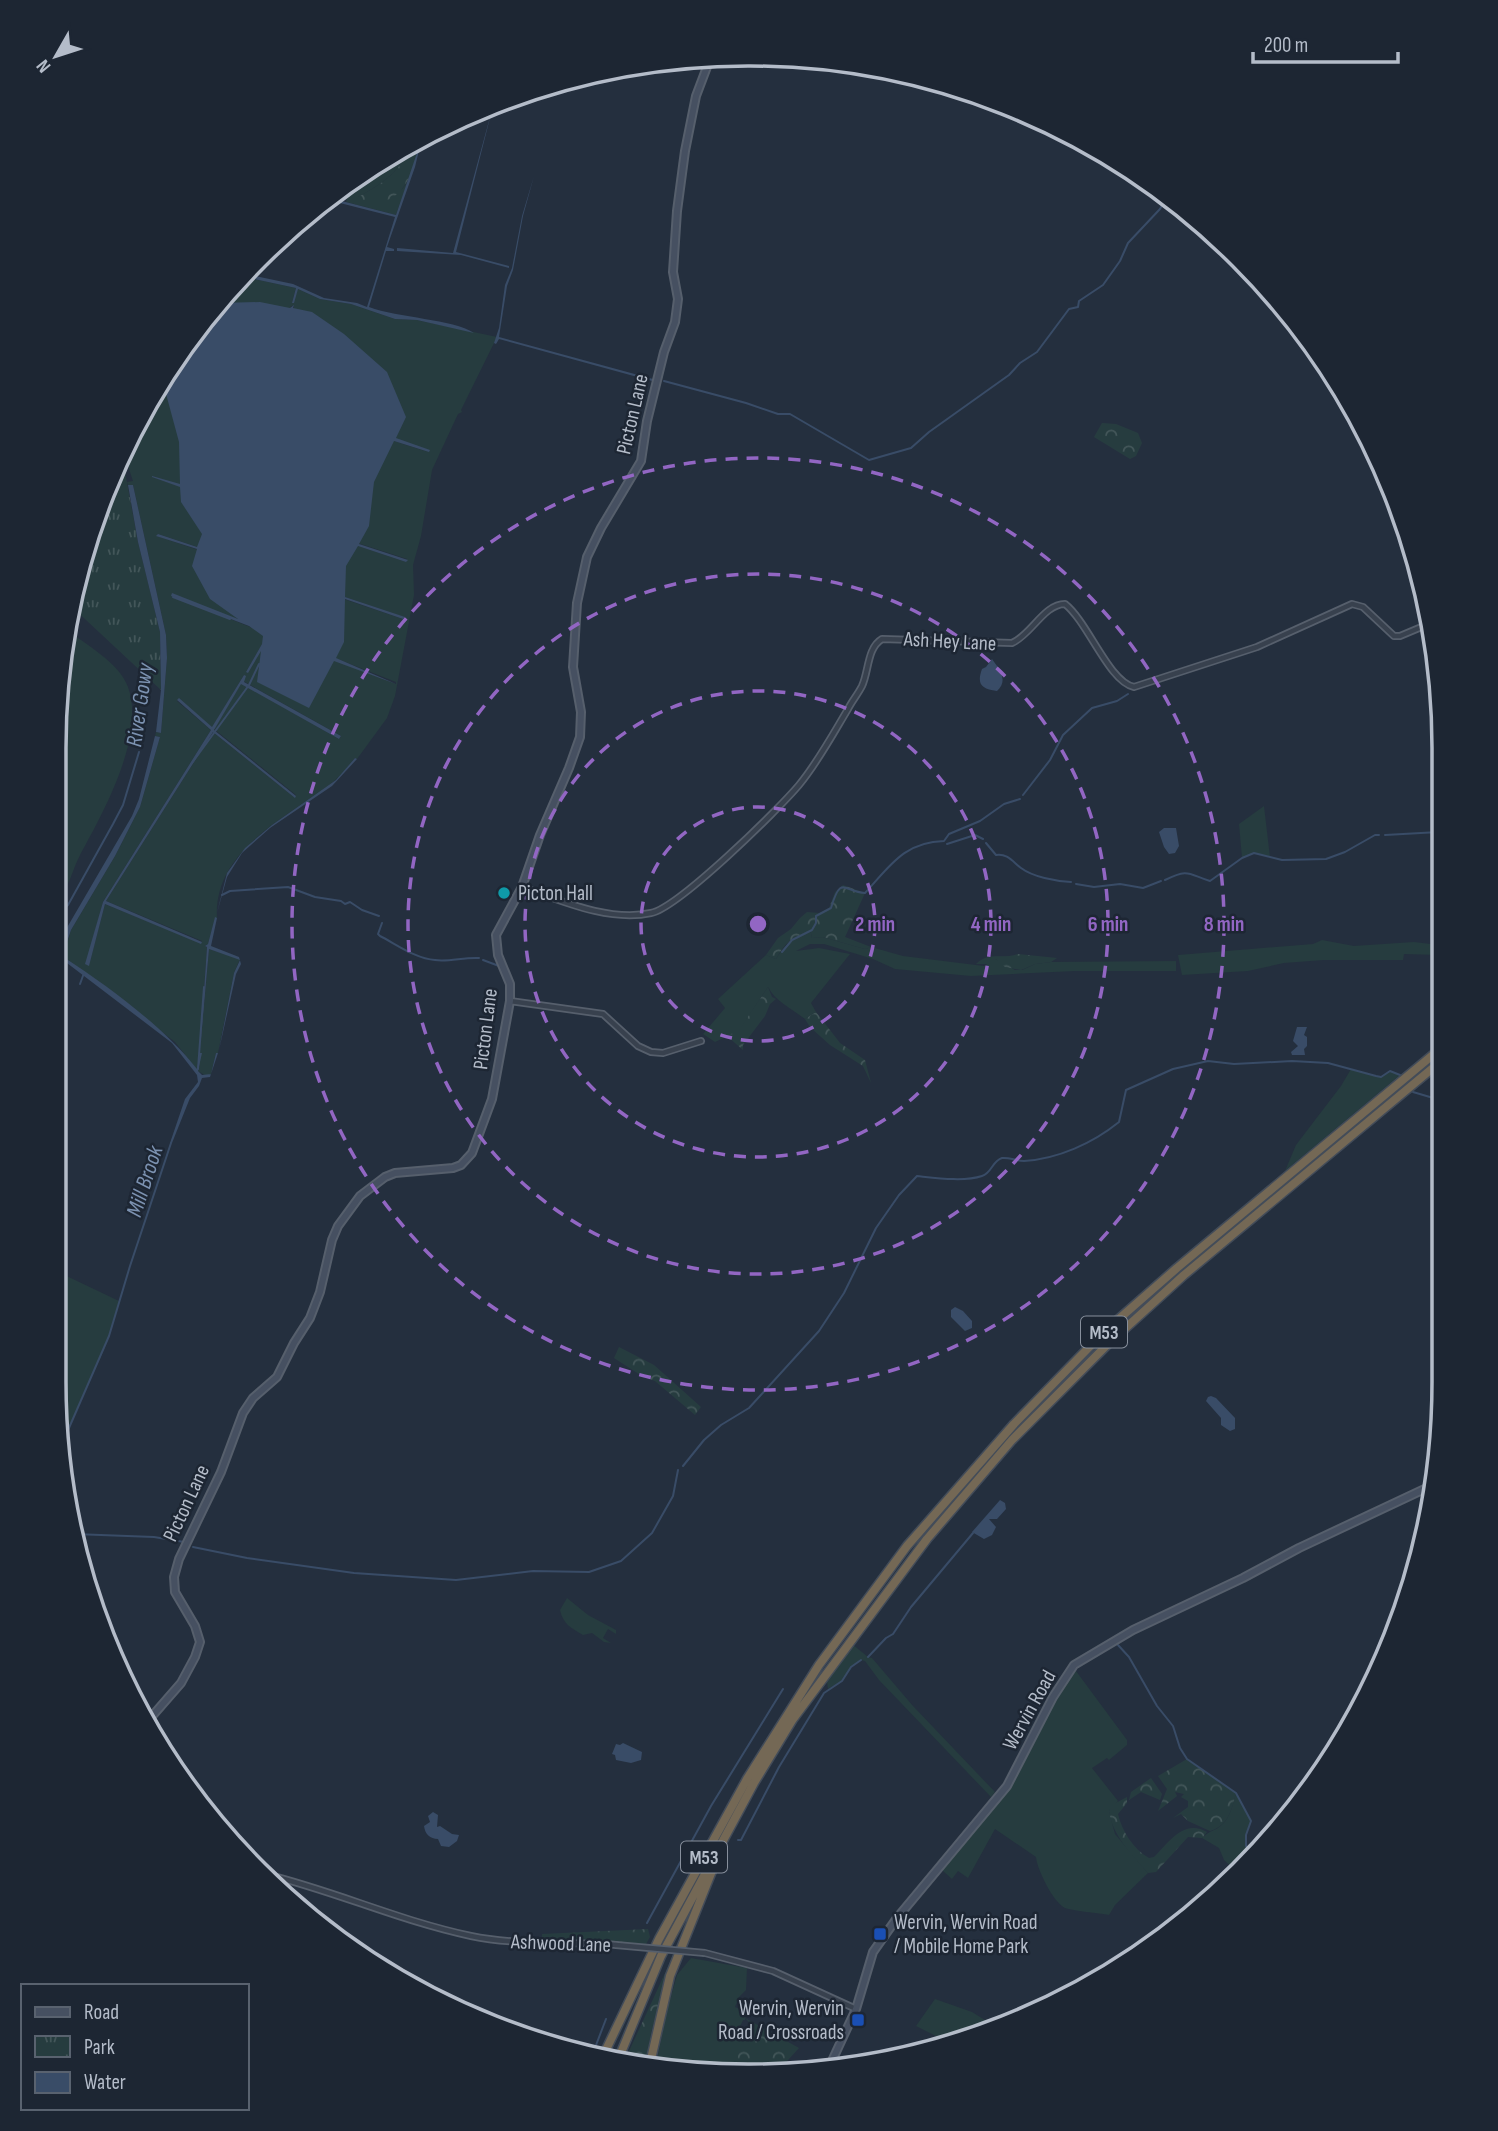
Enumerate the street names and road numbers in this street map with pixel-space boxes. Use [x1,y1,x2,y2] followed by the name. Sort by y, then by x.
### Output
[611,372,654,457] street label: Picton Lane
[902,627,997,656] street label: Ash Hey Lane
[468,987,503,1071] street label: Picton Lane
[1081,1316,1127,1348] road number: M53
[158,1461,215,1545] street label: Picton Lane
[997,1666,1062,1754] street label: Wervin Road
[681,1842,727,1872] road number: M53
[510,1929,611,1958] street label: Ashwood Lane

